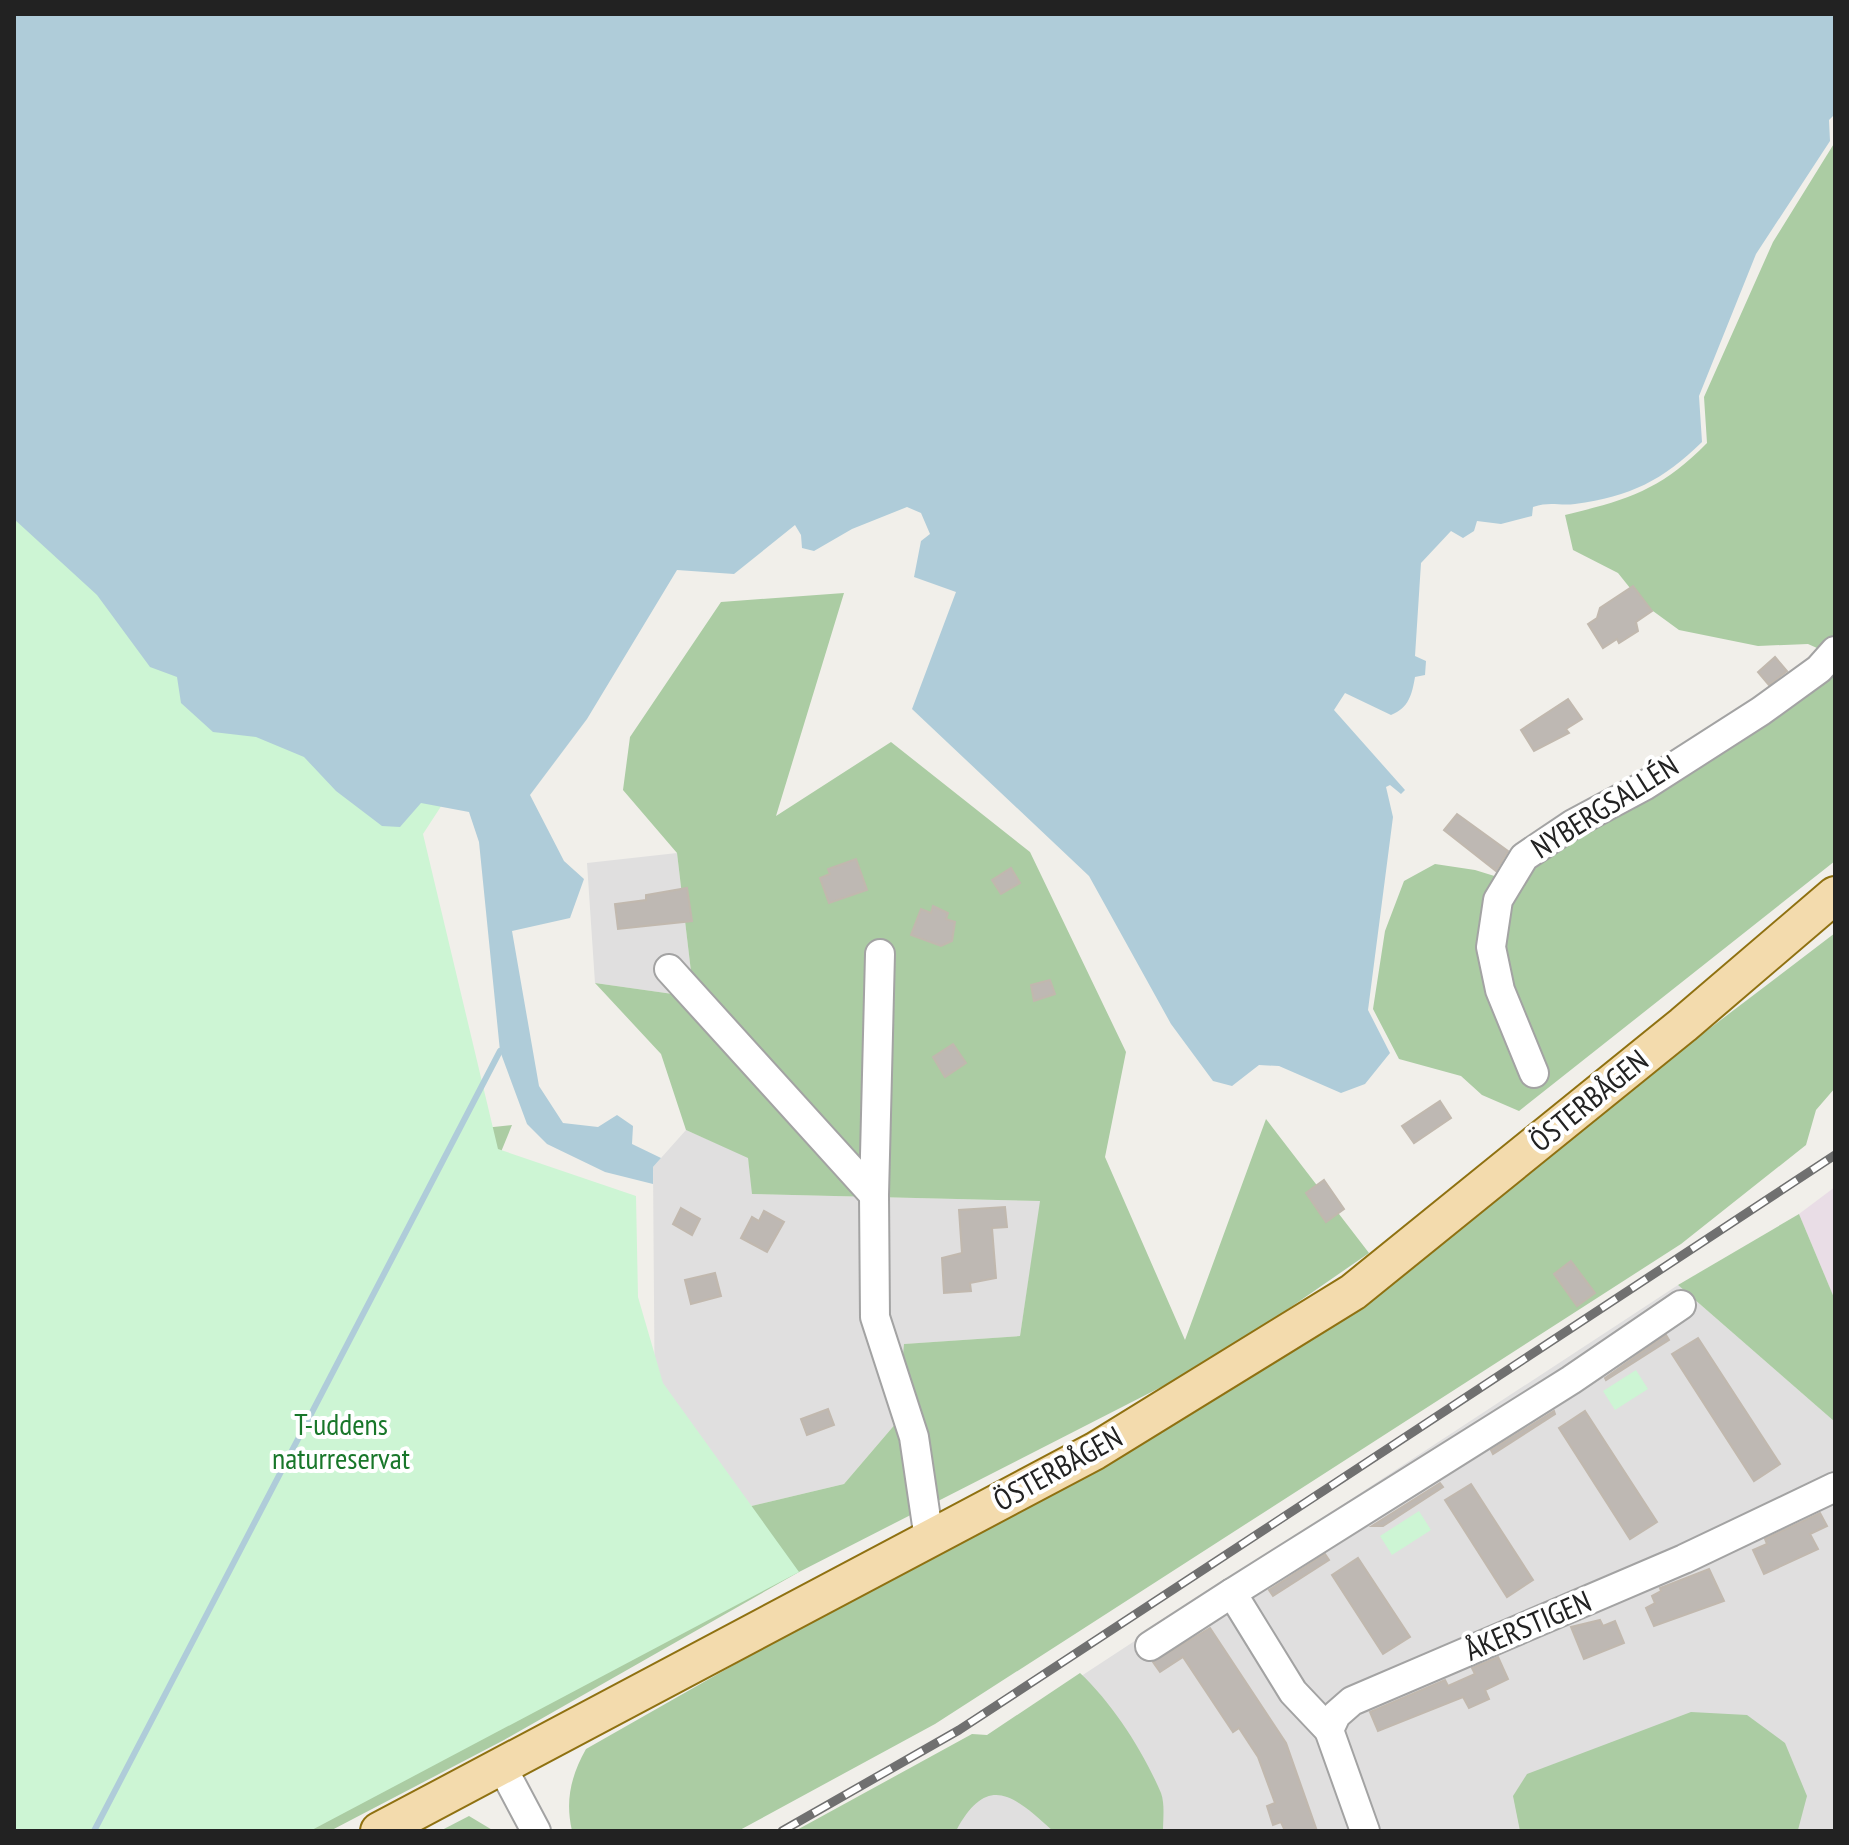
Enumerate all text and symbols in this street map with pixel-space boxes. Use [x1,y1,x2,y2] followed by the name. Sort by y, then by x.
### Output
[1523,745,1685,866] street label: NYBERGSALLÉN
[1521,1040,1655,1159] street label: ÖSTERBÅGEN
[272,1404,411,1477] park label: T-uddens naturreservat
[986,1416,1129,1519] street label: ÖSTERBÅGEN
[1458,1581,1596,1669] street label: ÅKERSTIGEN

